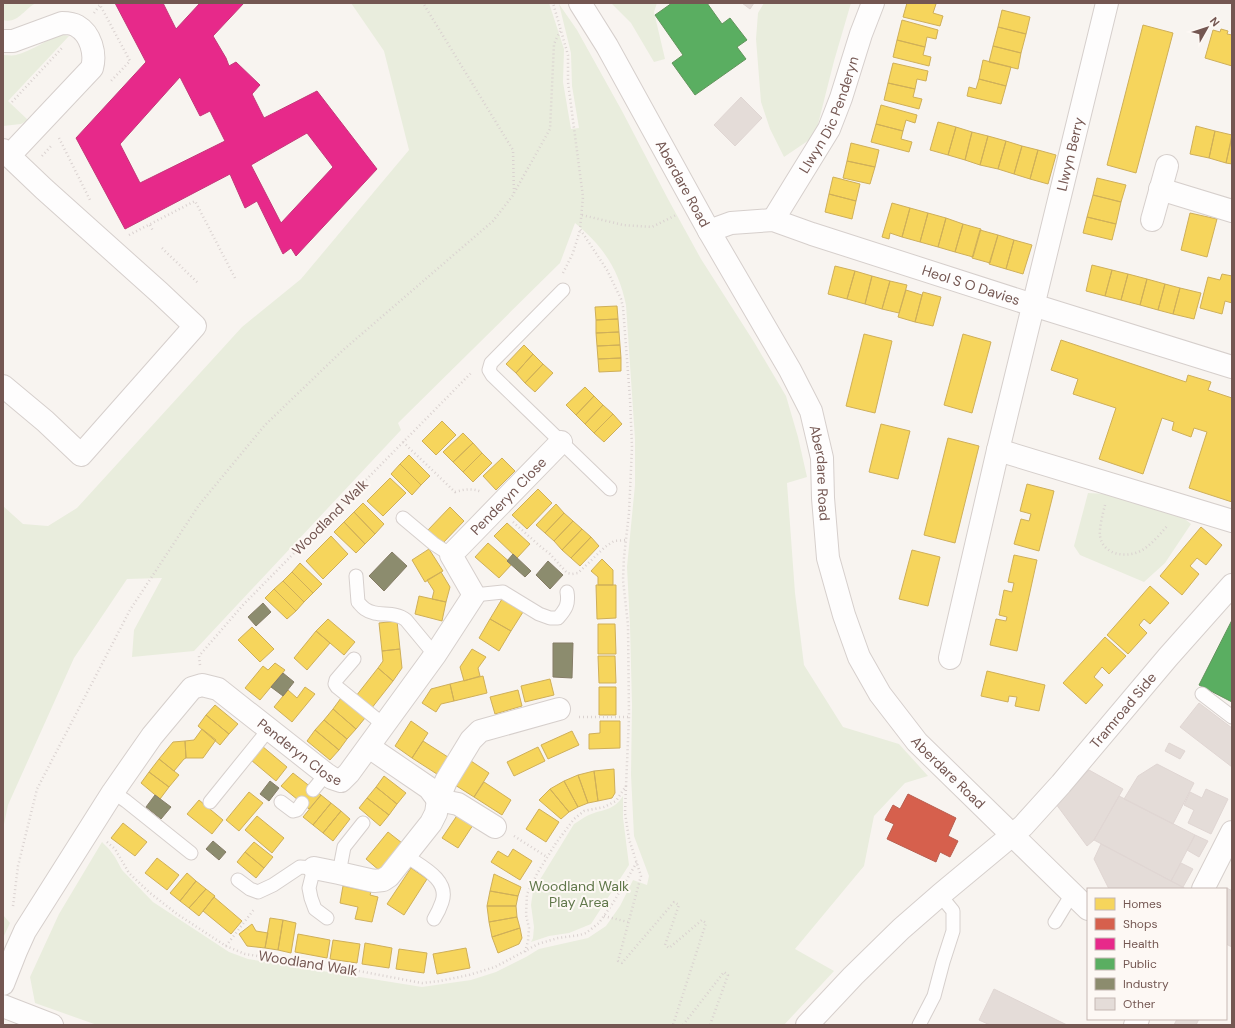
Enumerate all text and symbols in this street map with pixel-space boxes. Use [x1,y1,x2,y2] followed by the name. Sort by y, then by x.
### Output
[1187,8,1227,48] north arrow
[1207,14,1223,29] text: N
[795,54,863,177] street label: Llwyn Dic Penderyn
[1052,115,1088,193] street label: Llwyn Berry
[652,137,714,230] street label: Aberdare Road
[920,261,1022,309] street label: Heol S O Davies
[806,423,834,522] street label: Aberdare Road
[466,453,550,539] street label: Penderyn Close
[288,475,372,559] street label: Woodland Walk
[1086,669,1160,752] street label: Tramroad Side
[254,714,344,790] street label: Penderyn Close
[907,733,989,813] street label: Aberdare Road
[529,877,629,911] park label: Woodland Walk Play Area
[1087,888,1227,1020] legend
[1123,896,1162,912] text: Homes
[1123,916,1158,932] text: Shops
[1123,936,1159,952] text: Health
[257,946,359,980] street label: Woodland Walk
[1123,956,1157,972] text: Public
[1123,976,1169,992] text: Industry
[1123,996,1156,1012] text: Other

